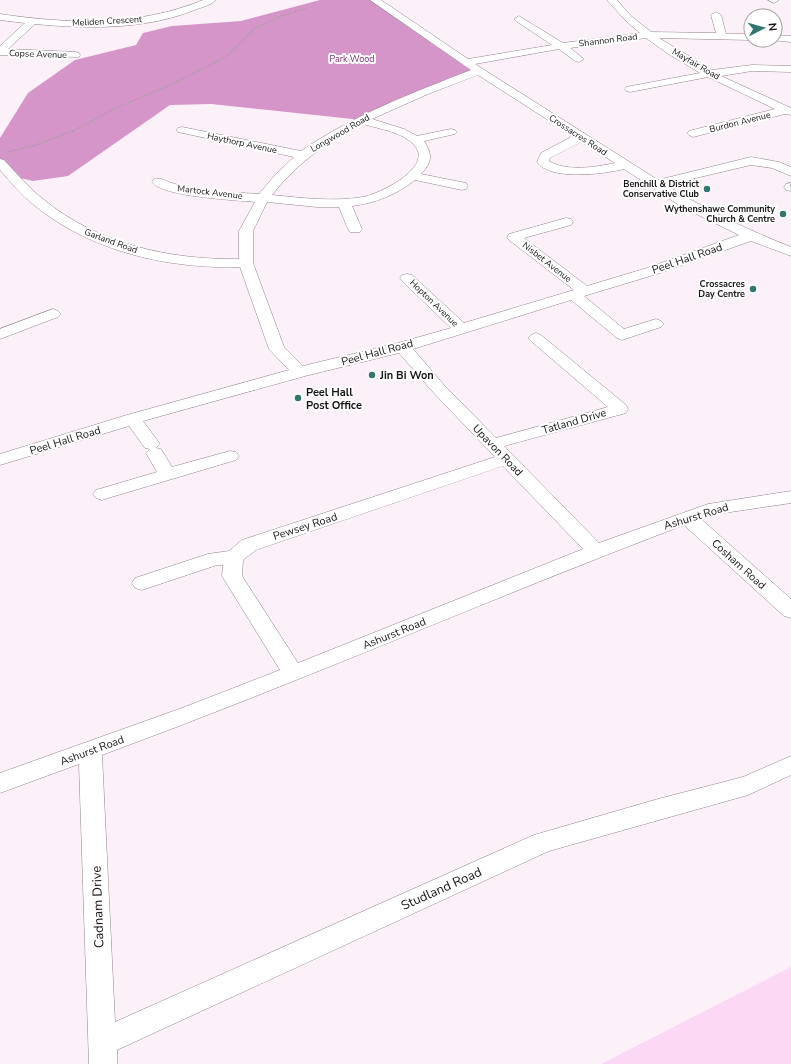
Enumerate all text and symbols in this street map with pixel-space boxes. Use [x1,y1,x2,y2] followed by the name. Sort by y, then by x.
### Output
[743,8,783,48] north arrow
[72,13,143,29] street label: Meliden Crescent
[765,22,780,32] text: N
[578,30,638,50] street label: Shannon Road
[670,45,722,83] street label: Mayfair Road
[9,47,67,61] street label: Copse Avenue
[330,53,374,65] park label: Park Wood
[708,109,772,135] street label: Burdon Avenue
[308,111,372,155] street label: Longwood Road
[546,112,610,158] street label: Crossacres Road
[206,130,278,156] street label: Haythorp Avenue
[623,178,700,200] place label: Benchill & District Conservative Club
[177,182,244,202] street label: Martock Avenue
[702,184,712,194] marker: Benchill & District Conservative Club
[664,203,775,225] place label: Wythenshawe Community Church & Centre
[778,209,788,219] marker: Wythenshawe Community Church & Centre
[83,226,139,256] street label: Garland Road
[520,239,574,285] street label: Nisbet Avenue
[650,239,724,278] street label: Peel Hall Road
[407,277,461,329] street label: Hopton Avenue
[698,278,746,300] place label: Crossacres Day Centre
[748,284,758,294] marker: Crossacres Day Centre
[340,336,415,369] street label: Peel Hall Road
[379,368,434,383] place label: Jin Bi Won
[367,370,377,380] marker: Jin Bi Won
[306,385,362,413] place label: Peel Hall Post Office
[293,393,303,403] marker: Peel Hall Post Office
[540,405,608,438] street label: Tatland Drive
[469,421,526,480] street label: Upavon Road
[28,423,103,458] street label: Peel Hall Road
[662,500,730,533] street label: Ashurst Road
[271,509,339,544] street label: Pewsey Road
[708,536,769,593] street label: Cosham Road
[360,614,428,653] street label: Ashurst Road
[58,732,126,769] street label: Ashurst Road
[398,863,485,915] street label: Studland Road
[88,865,108,949] street label: Cadnam Drive

